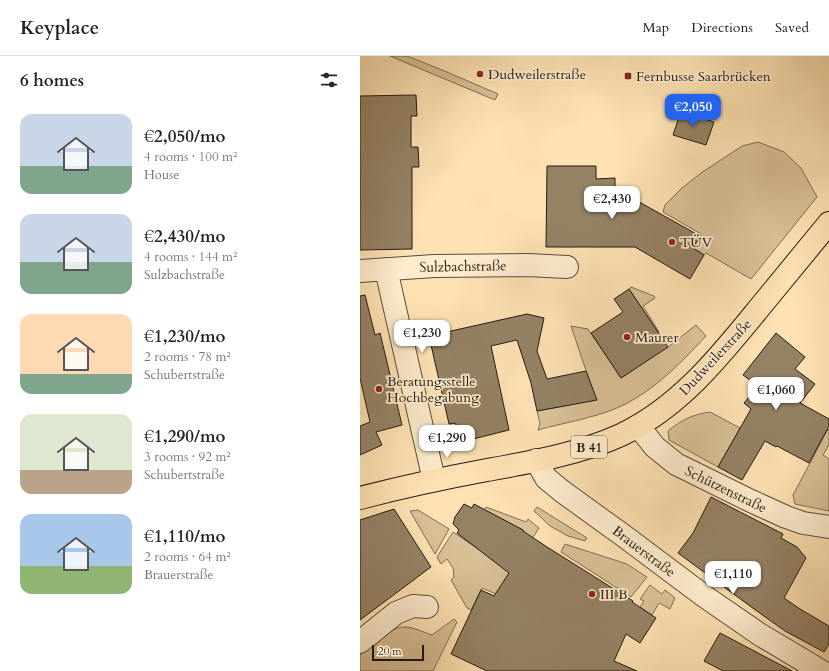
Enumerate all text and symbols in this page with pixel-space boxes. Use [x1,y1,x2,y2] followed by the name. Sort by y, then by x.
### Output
[20,15,99,41] text: Keyplace
[643,18,669,37] text: Map
[691,18,753,37] text: Directions
[775,18,809,37] text: Saved
[488,65,586,84] place label: Dudweilerstraße
[636,67,771,86] place label: Fernbusse Saarbrücken
[20,69,84,92] text: 6 homes
[318,69,340,91] icon: filters
[475,69,485,79] marker: Dudweilerstraße
[623,71,633,81] marker: Fernbusse Saarbrücken
[660,94,726,128] pin: €2,050
[674,98,712,116] text: €2,050
[144,125,226,148] text: €2,050/mo
[52,130,100,178] icon: home
[144,148,237,166] text: 4 rooms · 100 m²
[144,166,179,184] text: House
[579,186,645,220] pin: €2,430
[593,190,631,208] text: €2,430
[144,225,226,248] text: €2,430/mo
[52,230,100,278] icon: home
[680,233,713,252] place label: TÜV
[667,237,677,247] marker: TÜV
[144,248,237,266] text: 4 rooms · 144 m²
[419,256,507,277] street label: Sulzbachstraße
[144,266,225,284] text: Sulzbachstraße
[675,315,756,400] street label: Dudweilerstraße
[389,320,455,354] pin: €1,230
[403,324,441,342] text: €1,230
[144,325,226,348] text: €1,230/mo
[635,328,679,347] place label: Maurer
[52,330,100,378] icon: home
[622,332,632,342] marker: Maurer
[144,348,231,366] text: 2 rooms · 78 m²
[144,366,225,384] text: Schubertstraße
[387,372,479,407] place label: Beratungsstelle Hochbegabung
[743,377,809,411] pin: €1,060
[757,381,795,399] text: €1,060
[374,384,384,394] marker: Beratungsstelle Hochbegabung
[144,425,226,448] text: €1,290/mo
[414,425,480,459] pin: €1,290
[428,429,466,447] text: €1,290
[52,430,100,478] icon: home
[571,436,607,458] road number: B 41
[144,448,231,466] text: 3 rooms · 92 m²
[682,461,770,517] street label: Schützenstraße
[144,466,225,484] text: Schubertstraße
[608,521,679,581] street label: Brauerstraße
[144,525,226,548] text: €1,110/mo
[52,530,100,578] icon: home
[144,548,231,566] text: 2 rooms · 64 m²
[700,561,766,595] pin: €1,110
[714,565,752,583] text: €1,110
[144,566,213,584] text: Brauerstraße
[600,585,628,604] place label: III B
[587,589,597,599] marker: III B
[372,643,424,662] scale bar
[378,644,402,659] text: 20 m

